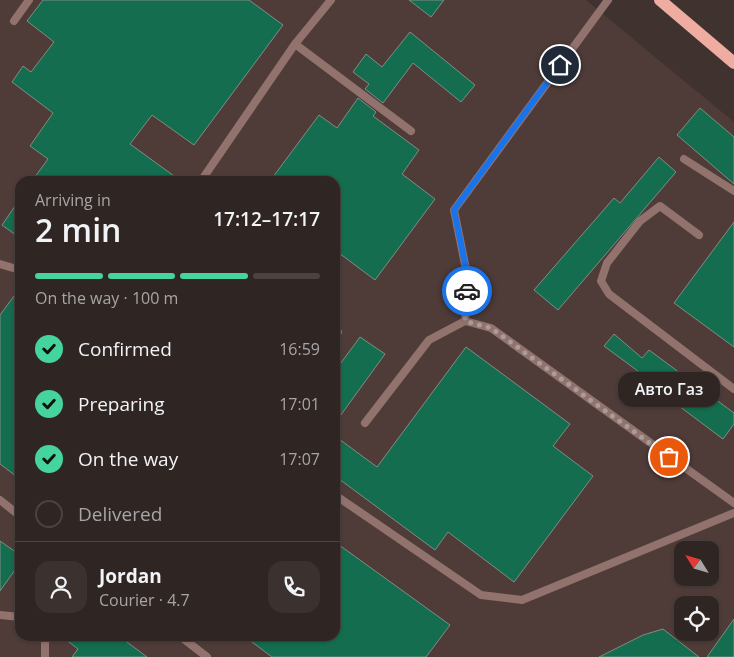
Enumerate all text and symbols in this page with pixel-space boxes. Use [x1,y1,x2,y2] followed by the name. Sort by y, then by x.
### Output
[539,44,581,86] pin
[546,51,574,79] icon: home
[35,189,111,211] text: Arriving in
[213,206,320,232] text: 17:12–17:17
[35,208,121,251] text: 2 min
[442,266,492,316] courier
[453,277,481,305] icon: car
[35,287,178,309] text: On the way · 100 m
[35,335,63,363] icon: check
[78,336,172,362] text: Confirmed
[279,338,320,360] text: 16:59
[618,372,720,407] callout: Авто Газ
[635,378,703,400] text: Авто Газ
[35,390,63,418] icon: check
[78,391,165,417] text: Preparing
[279,393,320,415] text: 17:01
[648,436,690,478] pin
[655,443,683,471] icon: bag
[35,445,63,473] icon: check
[78,446,178,472] text: On the way
[279,448,320,470] text: 17:07
[78,501,162,527] text: Delivered
[674,541,719,586] north arrow
[674,541,719,641] map controls
[35,561,87,613] button: person
[268,561,320,613] button: phone
[99,563,162,589] text: Jordan
[99,589,190,611] text: Courier · 4.7
[674,596,719,641] button: locate

